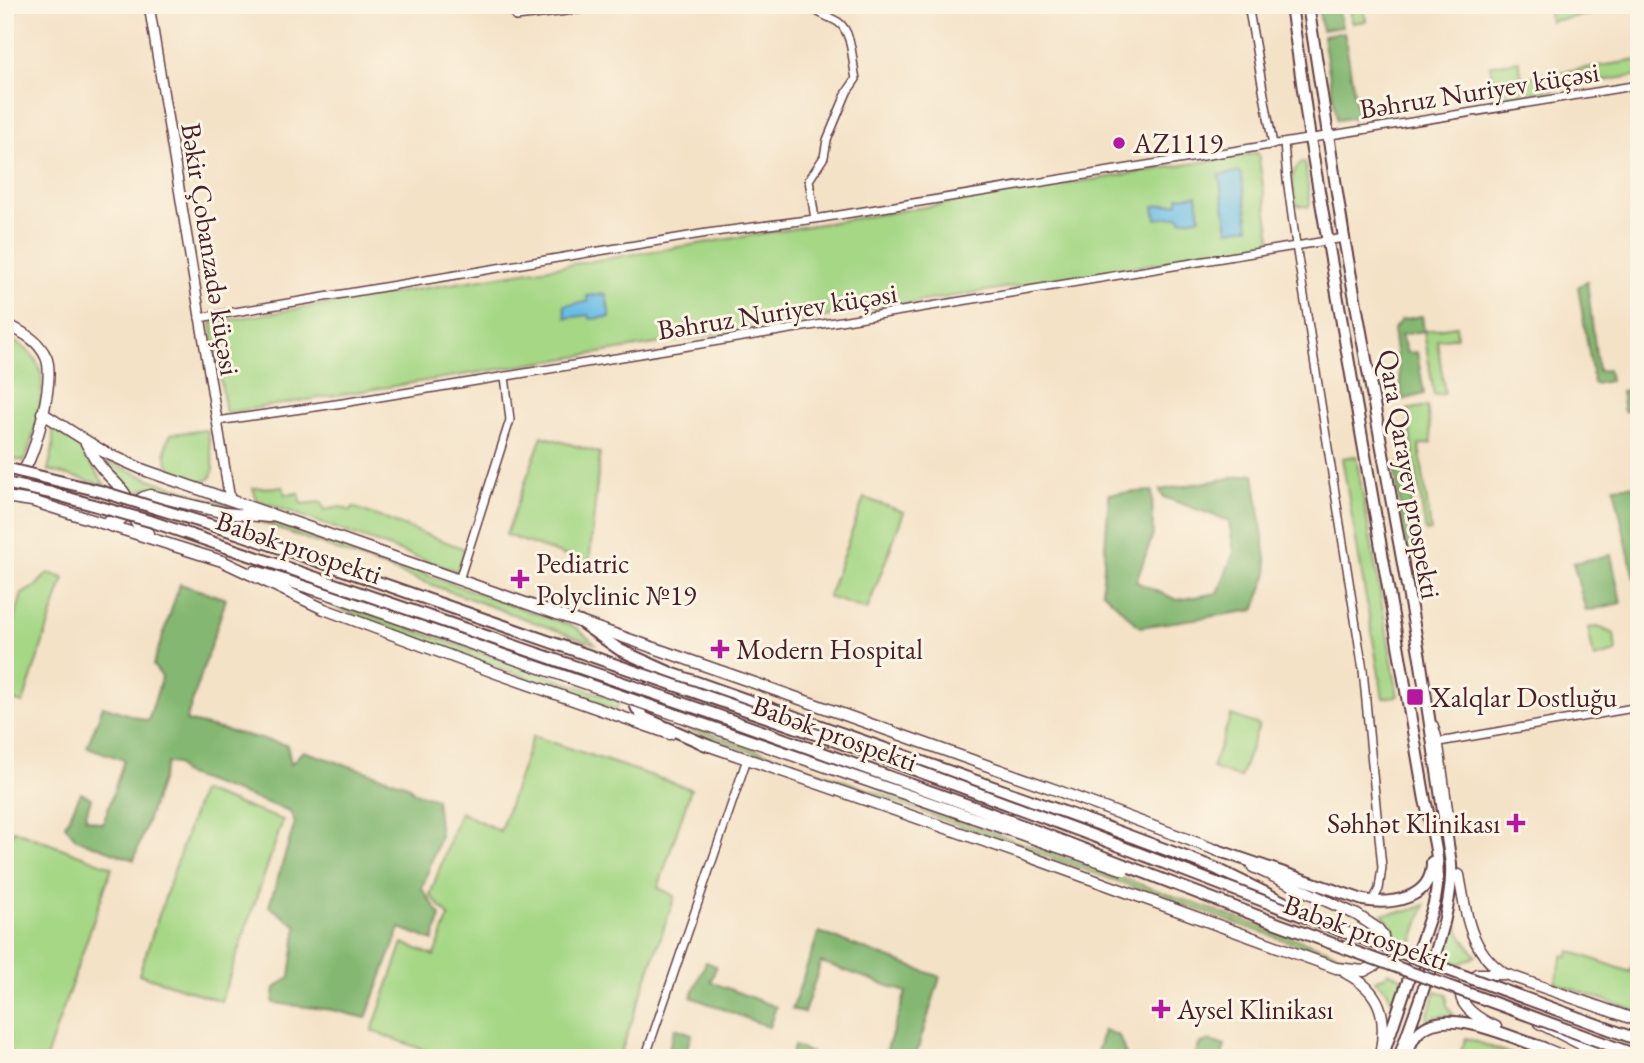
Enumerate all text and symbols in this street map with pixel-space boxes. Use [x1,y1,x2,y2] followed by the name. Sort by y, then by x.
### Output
[1357,53,1602,127] street label: Bəhruz Nuriyev küçəsi
[173,120,249,378] street label: Bəkir Çobanzadə küçəsi
[1132,125,1223,161] place label: AZ1119
[1111,135,1127,151] marker: AZ1119
[655,274,900,348] street label: Bəhruz Nuriyev küçəsi
[1370,346,1450,602] street label: Qara Qarayev prospekti
[211,502,387,592] street label: Babək prospekti
[536,545,697,613] place label: Pediatric Polyclinic №19
[510,569,530,589] marker: Pediatric Polyclinic №19
[736,631,923,667] place label: Modern Hospital
[710,639,730,659] marker: Modern Hospital
[1430,679,1618,715] place label: Xalqlar Dostluğu
[748,687,922,780] street label: Babək prospekti
[1405,687,1425,707] marker: Xalqlar Dostluğu
[1327,805,1500,841] place label: Səhhət Klinikası
[1506,813,1526,833] marker: Səhhət Klinikası
[1279,886,1453,979] street label: Babək prospekti
[1176,991,1334,1027] place label: Aysel Klinikası
[1151,999,1171,1019] marker: Aysel Klinikası

